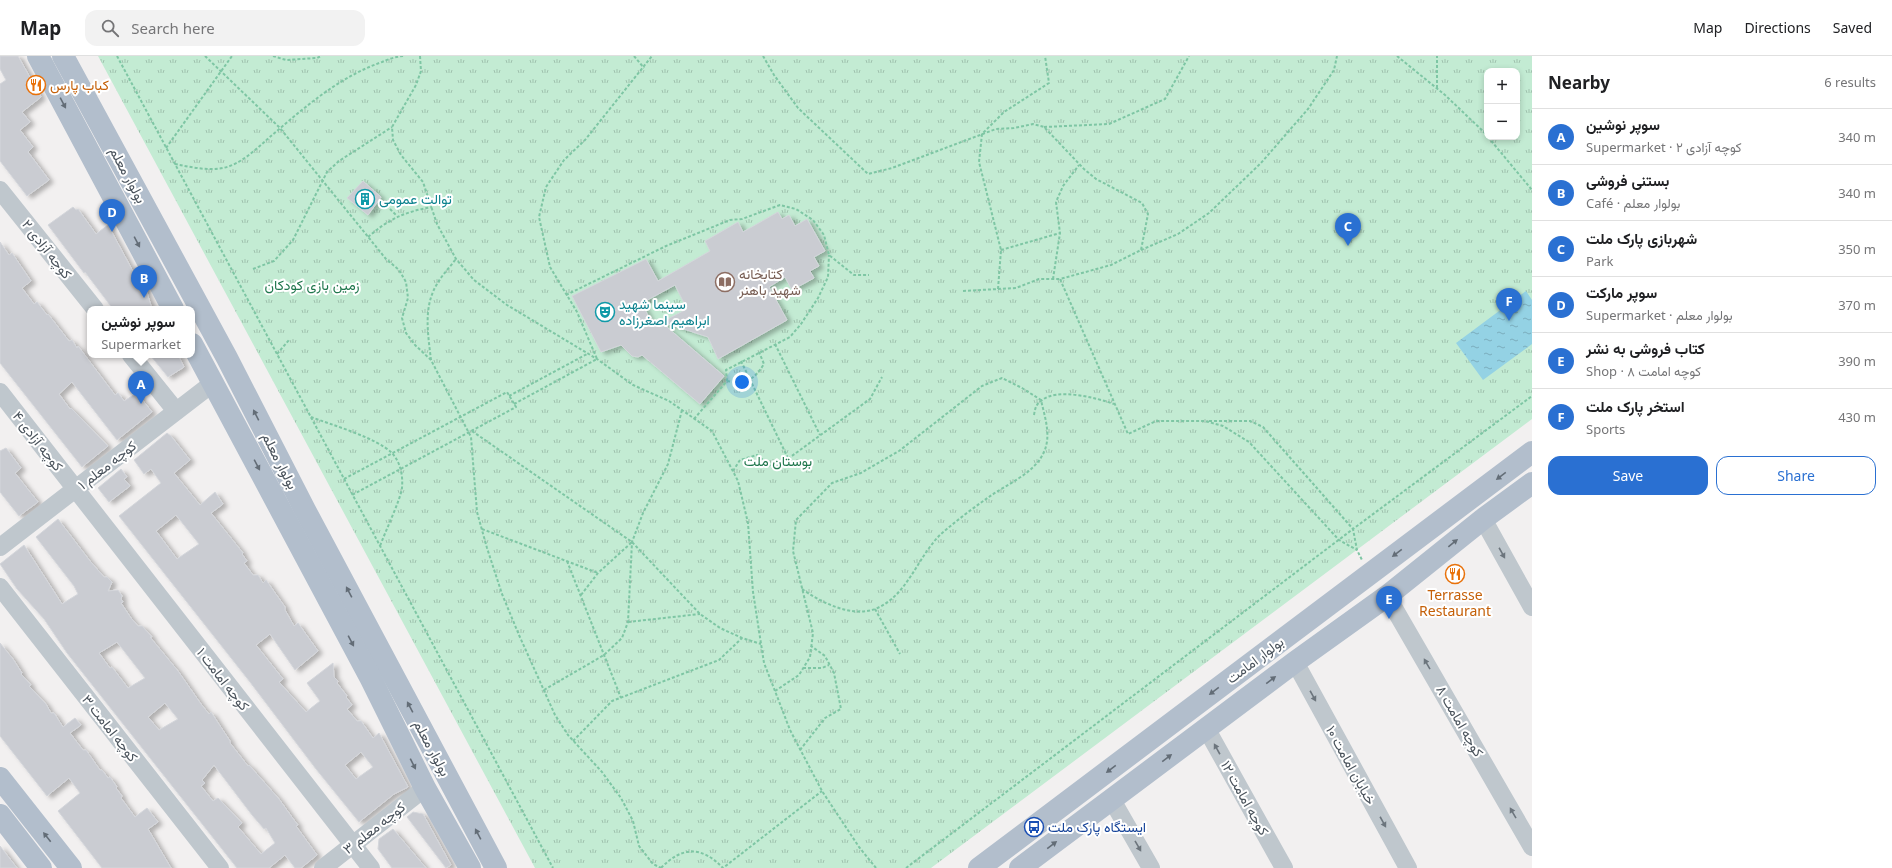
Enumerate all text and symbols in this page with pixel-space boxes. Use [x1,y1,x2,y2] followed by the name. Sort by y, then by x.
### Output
[85,10,365,46] search box
[20,15,61,41] text: Map
[99,17,121,39] icon: search
[131,18,215,38] text: Search here
[1693,18,1722,37] text: Map
[1744,18,1811,37] text: Directions
[1833,18,1872,37] text: Saved
[1484,68,1520,140] map controls
[1484,68,1520,104] button: +
[1548,71,1610,94] text: Nearby
[1824,73,1876,91] text: 6 results
[25,74,47,96] restaurant icon: کباب پارس
[50,75,109,95] place label: کباب پارس
[59,97,66,109] one-way arrow
[1484,104,1520,140] button: −
[1586,114,1660,134] text: سوپر نوشین
[1557,128,1566,146] text: A
[1838,128,1876,146] text: 340 m
[1586,138,1741,156] text: Supermarket · کوچه آزادی ۲
[106,143,151,206] street label: بولوار معلم
[1586,170,1669,190] text: بستنی فروشی
[1557,184,1565,202] text: B
[1838,184,1876,202] text: 340 m
[354,188,376,210] building icon: توالت عمومی
[379,189,452,208] place label: توالت عمومی
[1586,194,1680,212] text: Café · بولوار معلم
[99,199,125,232] pin: D
[1335,213,1361,246] pin: C
[17,215,77,283] street label: کوچه آزادی ۲
[1586,228,1697,248] text: شهربازی پارک ملت
[134,236,140,248] one-way arrow
[1557,240,1565,258] text: C
[1838,240,1876,258] text: 350 m
[1586,252,1613,270] text: Park
[738,264,801,299] place label: کتابخانه شهید باهنر
[131,265,157,298] pin: B
[714,271,736,293] library icon: کتابخانه شهید باهنر
[265,275,360,294] park label: زمین بازی کودکان
[1586,282,1657,302] text: سوپر مارکت
[1496,288,1522,321] pin: F
[619,294,710,329] place label: سینما شهید ابراهیم اصغرزاده
[1556,296,1566,314] text: D
[1838,296,1876,314] text: 370 m
[594,301,616,323] theatre icon: سینما شهید ابراهیم اصغرزاده
[87,306,195,358] popup
[1586,306,1733,324] text: Supermarket · بولوار معلم
[101,311,175,331] text: سوپر نوشین
[101,335,181,353] text: Supermarket
[1586,338,1705,358] text: کتاب فروشی به نشر
[1557,352,1565,370] text: E
[1838,352,1876,370] text: 390 m
[1586,362,1701,380] text: Shop · کوچه امامت ۸
[128,371,154,404] pin: A
[732,372,752,392] your location
[1586,396,1685,416] text: استخر پارک ملت
[8,407,68,475] street label: کوچه آزادی ۴
[1557,408,1565,426] text: F
[1838,408,1876,426] text: 430 m
[253,409,259,420] one-way arrow
[1586,420,1625,438] text: Sports
[258,429,303,492] street label: بولوار معلم
[74,436,140,494] street label: کوچه معلم ۱
[744,451,812,470] park label: بوستان ملت
[1548,456,1708,495] button: Save
[1716,456,1876,495] button: Share
[253,459,260,470] one-way arrow
[1495,471,1506,480] one-way arrow
[1447,539,1458,548] one-way arrow
[1498,548,1505,559] one-way arrow
[1391,549,1402,558] one-way arrow
[1444,563,1466,585] restaurant icon: Terrasse Restaurant
[1419,585,1491,620] place label: Terrasse Restaurant
[346,586,352,598] one-way arrow
[1376,586,1402,619] pin: E
[1222,632,1287,687] street label: بولوار امامت
[347,635,354,647] one-way arrow
[192,643,254,715] street label: کوچه امامت ۱
[1423,658,1430,670] one-way arrow
[1265,676,1276,684] one-way arrow
[1431,682,1489,760] street label: کوچه امامت ۸
[1209,686,1220,695] one-way arrow
[77,690,143,766] street label: کوچه امامت ۳
[1310,690,1317,702] one-way arrow
[407,701,413,712] one-way arrow
[410,716,455,779] street label: بولوار معلم
[1322,722,1381,808] street label: خیابان امامت ۱۰
[1214,743,1220,754] one-way arrow
[1161,754,1172,762] one-way arrow
[1216,757,1274,839] street label: کوچه امامت ۱۲
[410,758,416,769] one-way arrow
[1105,765,1116,773] one-way arrow
[339,797,409,859] street label: کوچه معلم ۳
[1509,807,1516,819] one-way arrow
[1023,816,1045,838] bus stop icon: ایستگاه پارک ملت
[1379,816,1386,828] one-way arrow
[1048,817,1146,837] place label: ایستگاه پارک ملت
[474,828,481,839] one-way arrow
[42,832,51,843] one-way arrow
[1135,840,1142,852] one-way arrow
[1046,841,1057,849] one-way arrow

